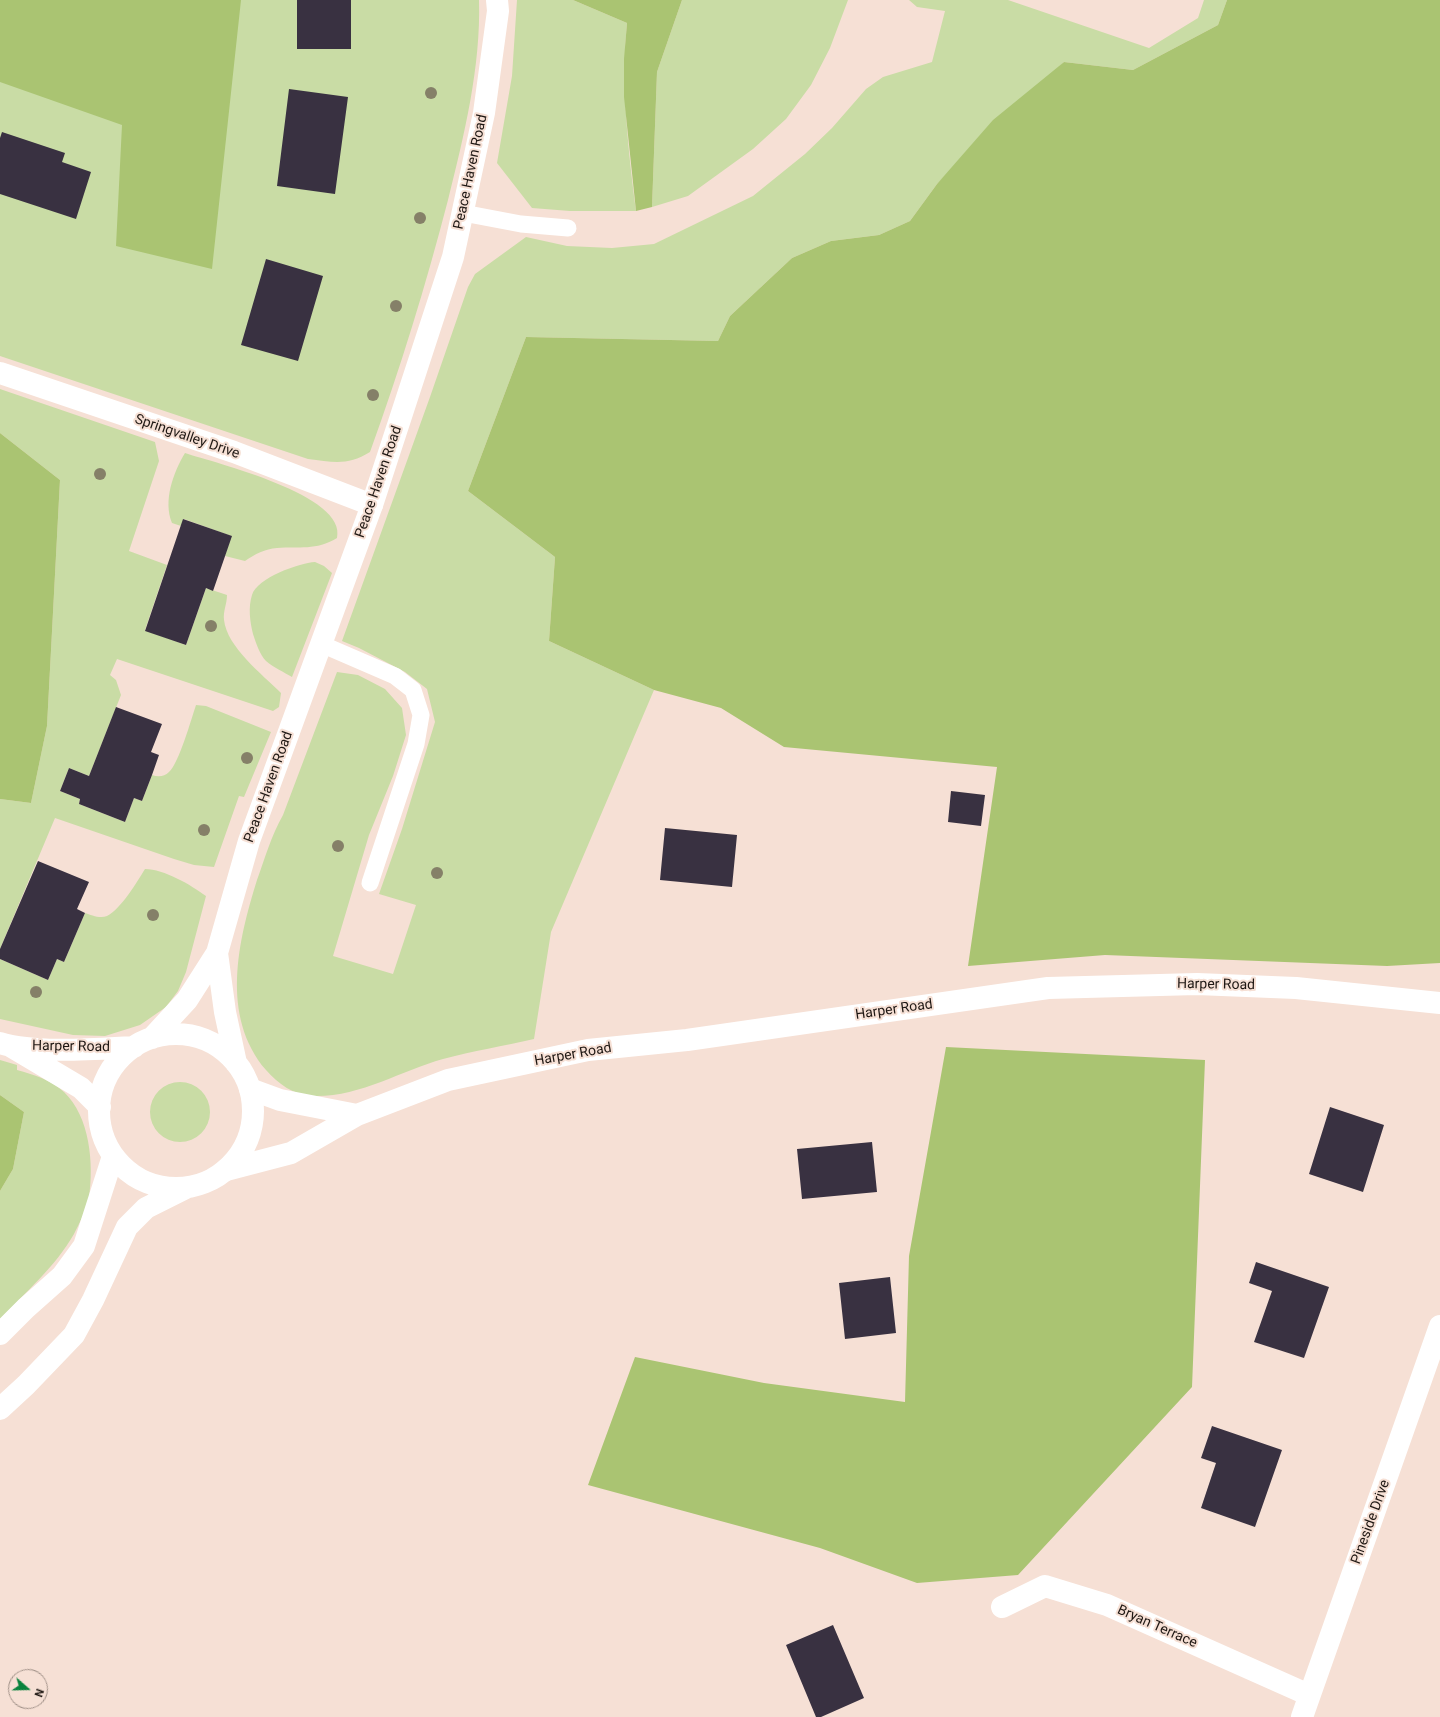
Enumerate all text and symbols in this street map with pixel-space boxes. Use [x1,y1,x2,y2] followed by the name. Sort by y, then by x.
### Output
[451,113,491,231] street label: Peace Haven Road
[132,411,242,463] street label: Springvalley Drive
[352,424,406,540] street label: Peace Haven Road
[241,729,297,845] street label: Peace Haven Road
[1177,976,1255,994] street label: Harper Road
[854,996,934,1024] street label: Harper Road
[32,1038,110,1056] street label: Harper Road
[533,1040,613,1070] street label: Harper Road
[1348,1478,1394,1566] street label: Pineside Drive
[1114,1602,1200,1652] street label: Bryan Terrace
[8,1669,48,1709] north arrow
[31,1687,46,1699] text: N

